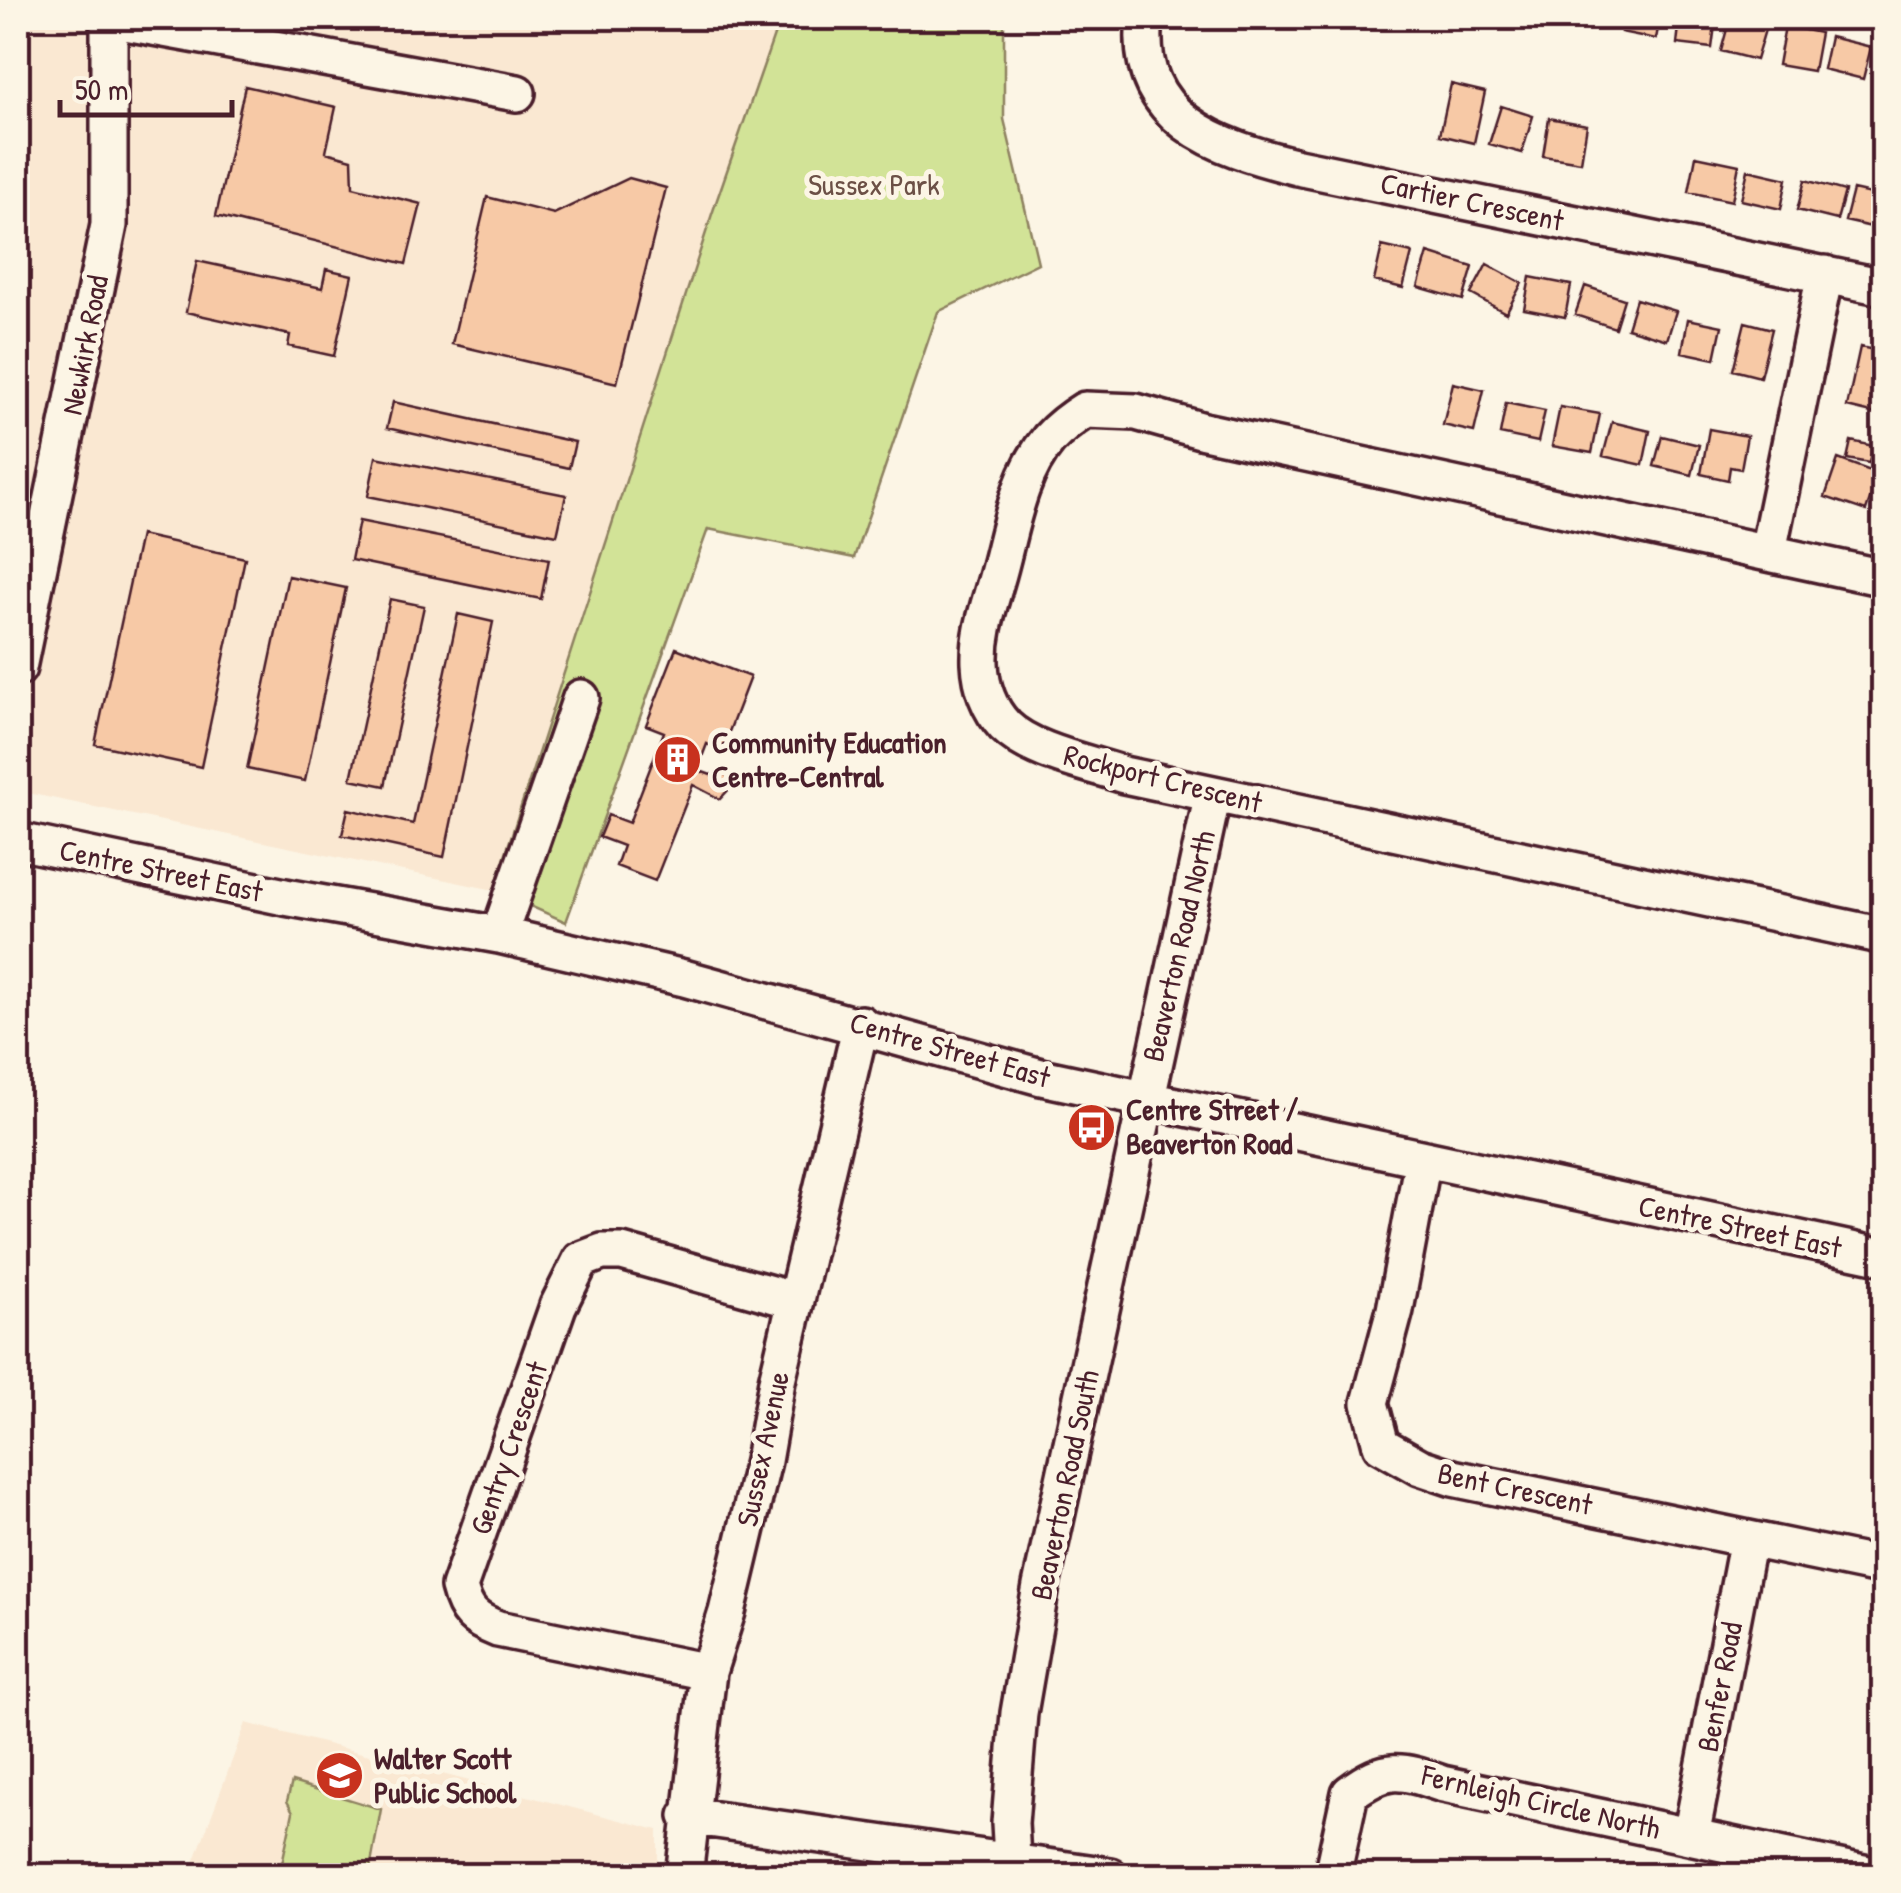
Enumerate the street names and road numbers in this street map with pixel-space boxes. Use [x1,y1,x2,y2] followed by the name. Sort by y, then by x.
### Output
[1377,162,1568,240] street label: Cartier Crescent
[51,271,117,418] street label: Newkirk Road
[1060,734,1267,822] street label: Rockport Crescent
[1132,826,1224,1065] street label: Beaverton Road North
[56,829,267,911] street label: Centre Street East
[846,1001,1056,1097] street label: Centre Street East
[1635,1185,1846,1267] street label: Centre Street East
[460,1355,557,1539] street label: Gentry Crescent
[1020,1366,1108,1603] street label: Beaverton Road South
[726,1368,798,1530] street label: Sussex Avenue
[1434,1452,1597,1524] street label: Bent Crescent
[1687,1618,1751,1755] street label: Benfer Road
[1417,1754,1664,1848] street label: Fernleigh Circle North

